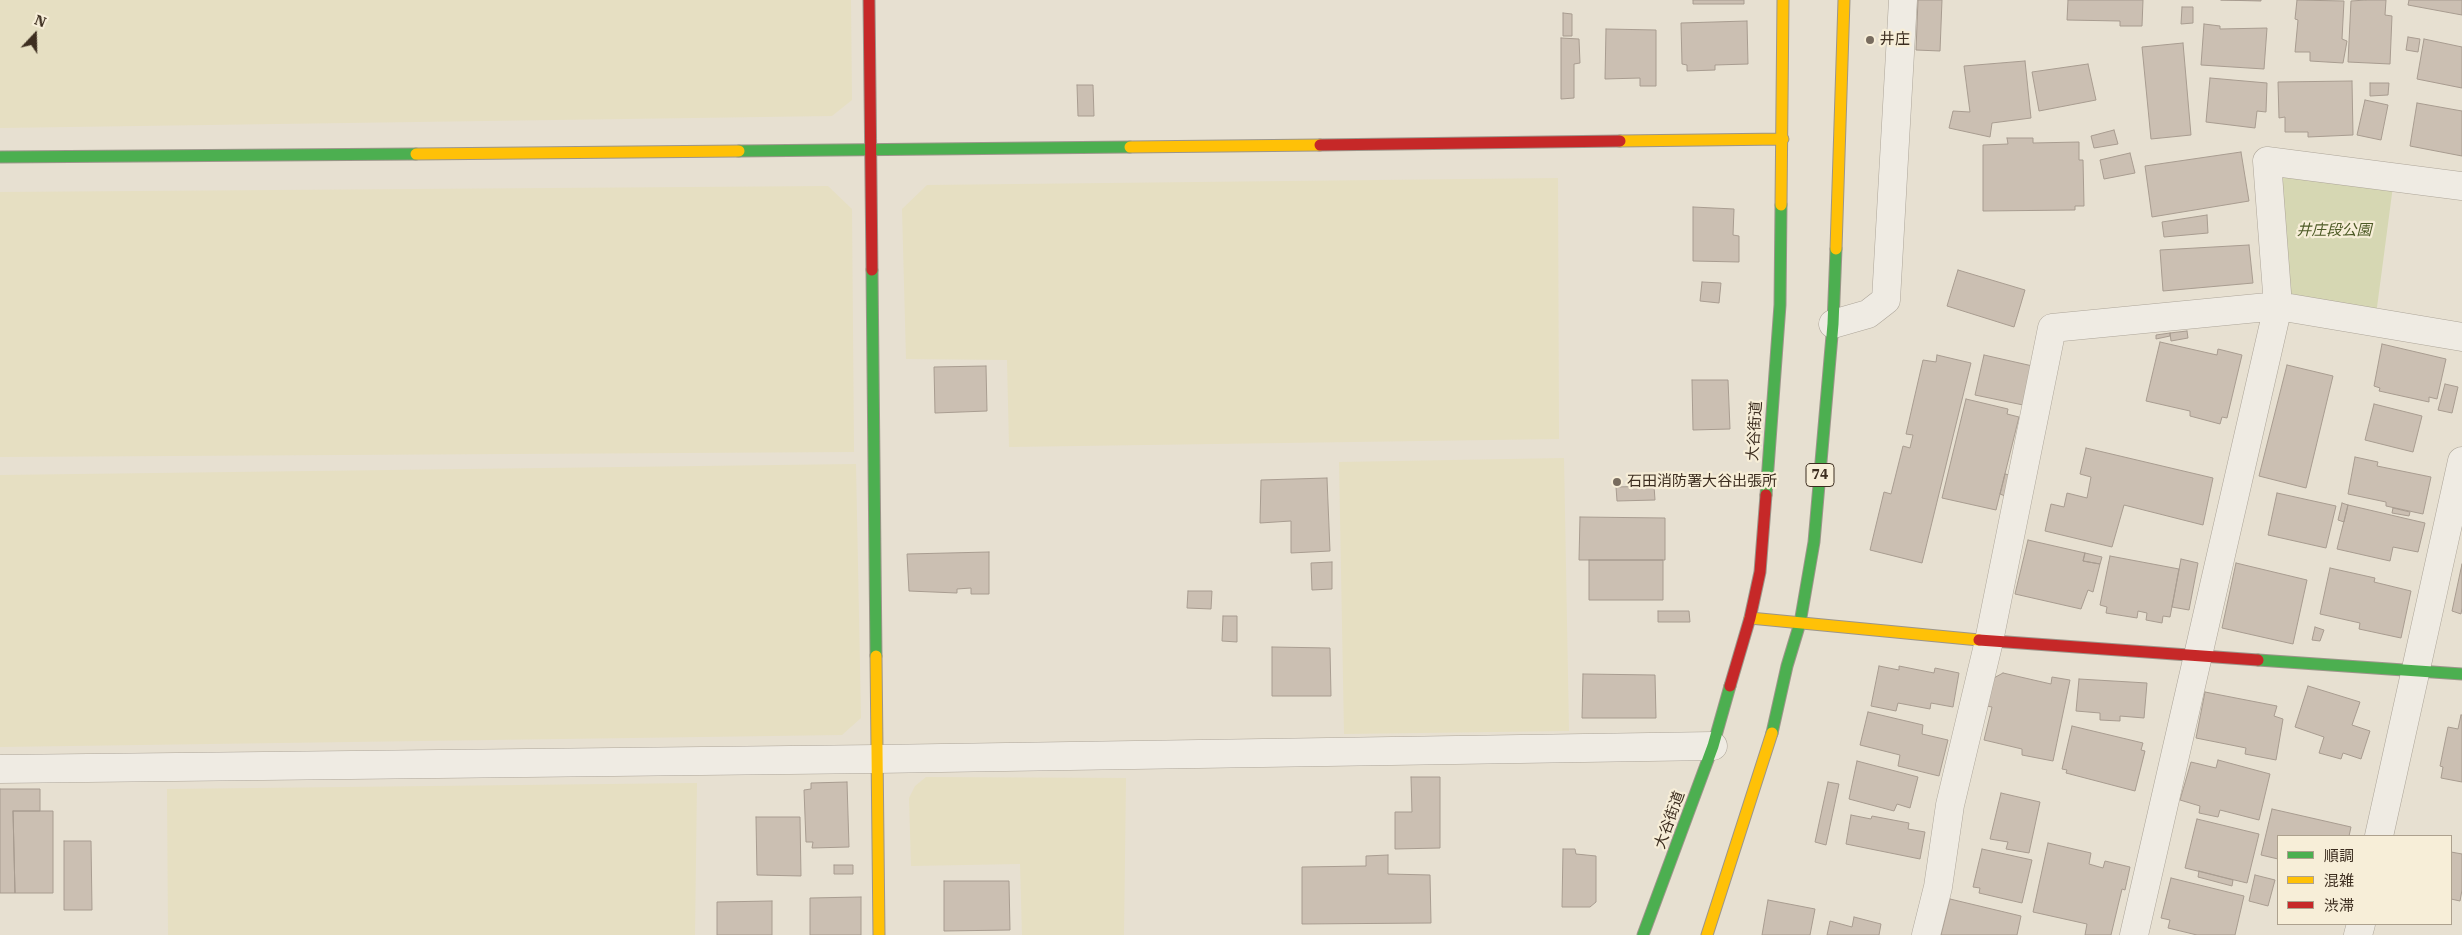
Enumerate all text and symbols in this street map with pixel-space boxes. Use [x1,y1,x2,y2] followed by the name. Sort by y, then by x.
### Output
[10,10,60,60] north arrow
[32,11,49,31] text: N
[1880,31,1910,49] place label: 井庄
[1864,34,1876,46] marker: 井庄
[2297,222,2371,240] park label: 井庄段公園
[1744,400,1766,462] street label: 大谷街道
[1806,464,1834,486] road number: 74
[1627,473,1777,491] place label: 石田消防署大谷出張所
[1611,476,1623,488] marker: 石田消防署大谷出張所
[1651,789,1689,851] street label: 大谷街道
[2277,835,2452,925] legend
[2324,846,2354,865] text: 順調
[2324,871,2354,890] text: 混雑
[2324,896,2354,915] text: 渋滞

